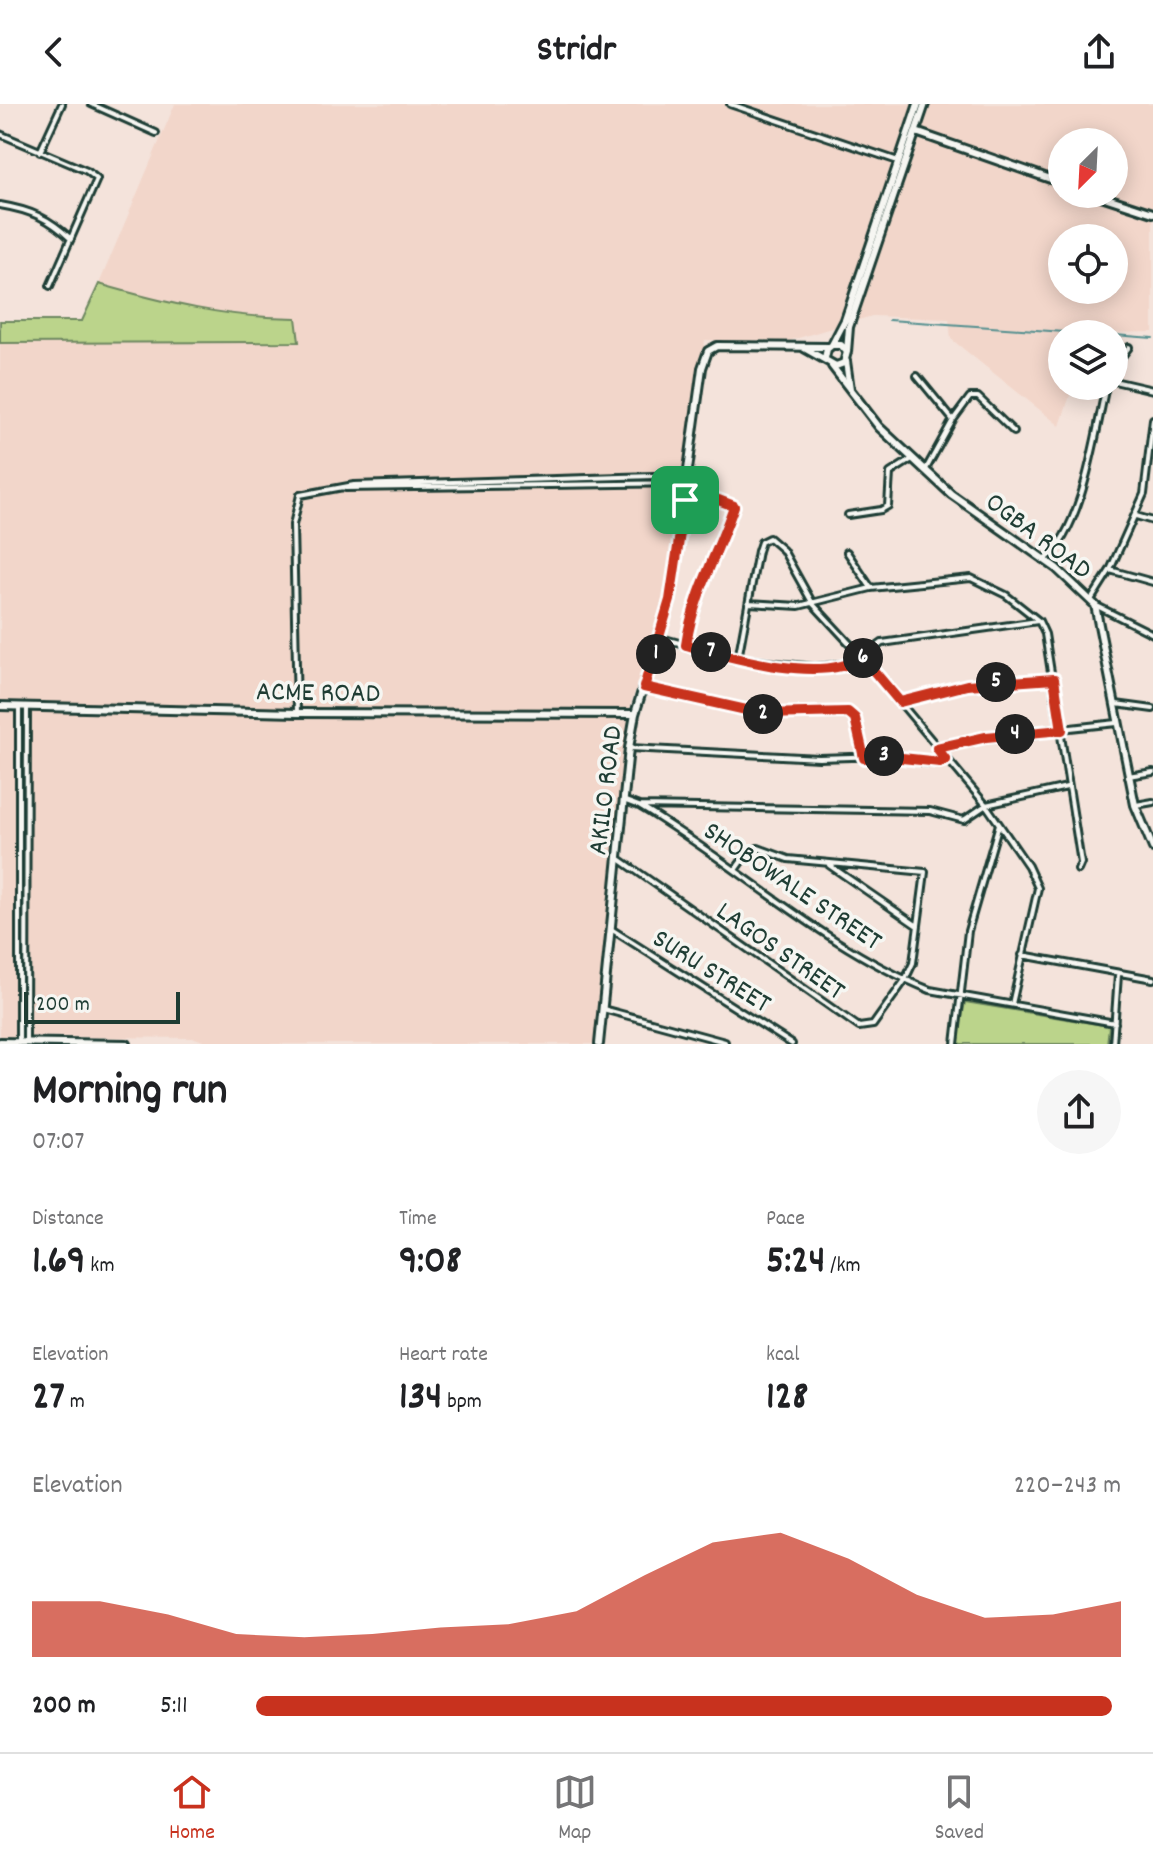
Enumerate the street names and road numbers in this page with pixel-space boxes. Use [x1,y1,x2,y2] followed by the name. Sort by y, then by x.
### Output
[975,485,1099,591] street label: OGBA ROAD
[256,674,380,716] street label: ACME ROAD
[580,724,636,858] street label: AKILO ROAD
[694,813,889,963] street label: SHOBOWALE STREET
[706,894,852,1012] street label: LAGOS STREET
[643,921,777,1025] street label: SURU STREET

